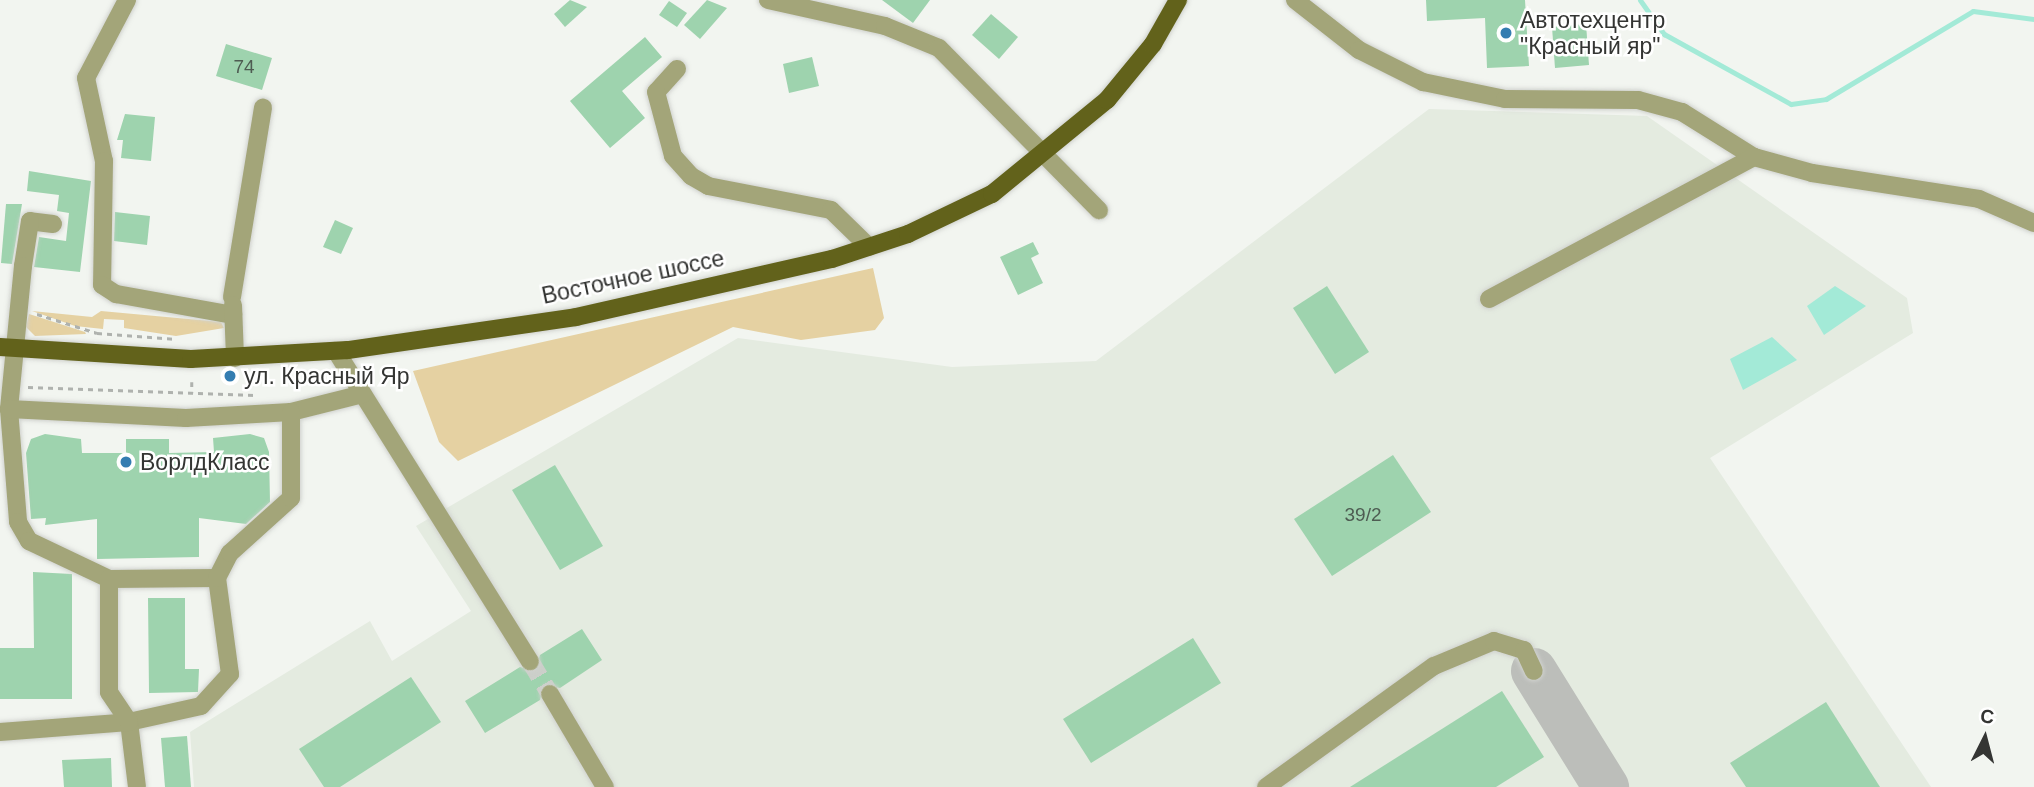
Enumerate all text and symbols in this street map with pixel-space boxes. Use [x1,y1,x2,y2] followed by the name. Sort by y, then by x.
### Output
[1520,6,1665,60] place label: Автотехцентр "Красный яр"
[1498,25,1514,41] marker: Автотехцентр "Красный яр"
[233,56,255,78] house number: 74
[539,244,727,310] street label: Восточное шоссе
[244,362,410,390] place label: ул. Красный Яр
[222,368,238,384] marker: ул. Красный Яр
[140,448,270,476] place label: ВорлдКласс
[118,454,134,470] marker: ВорлдКласс
[1345,504,1381,526] house number: 39/2
[1950,703,2020,773] north arrow
[1979,705,1995,728] text: С

